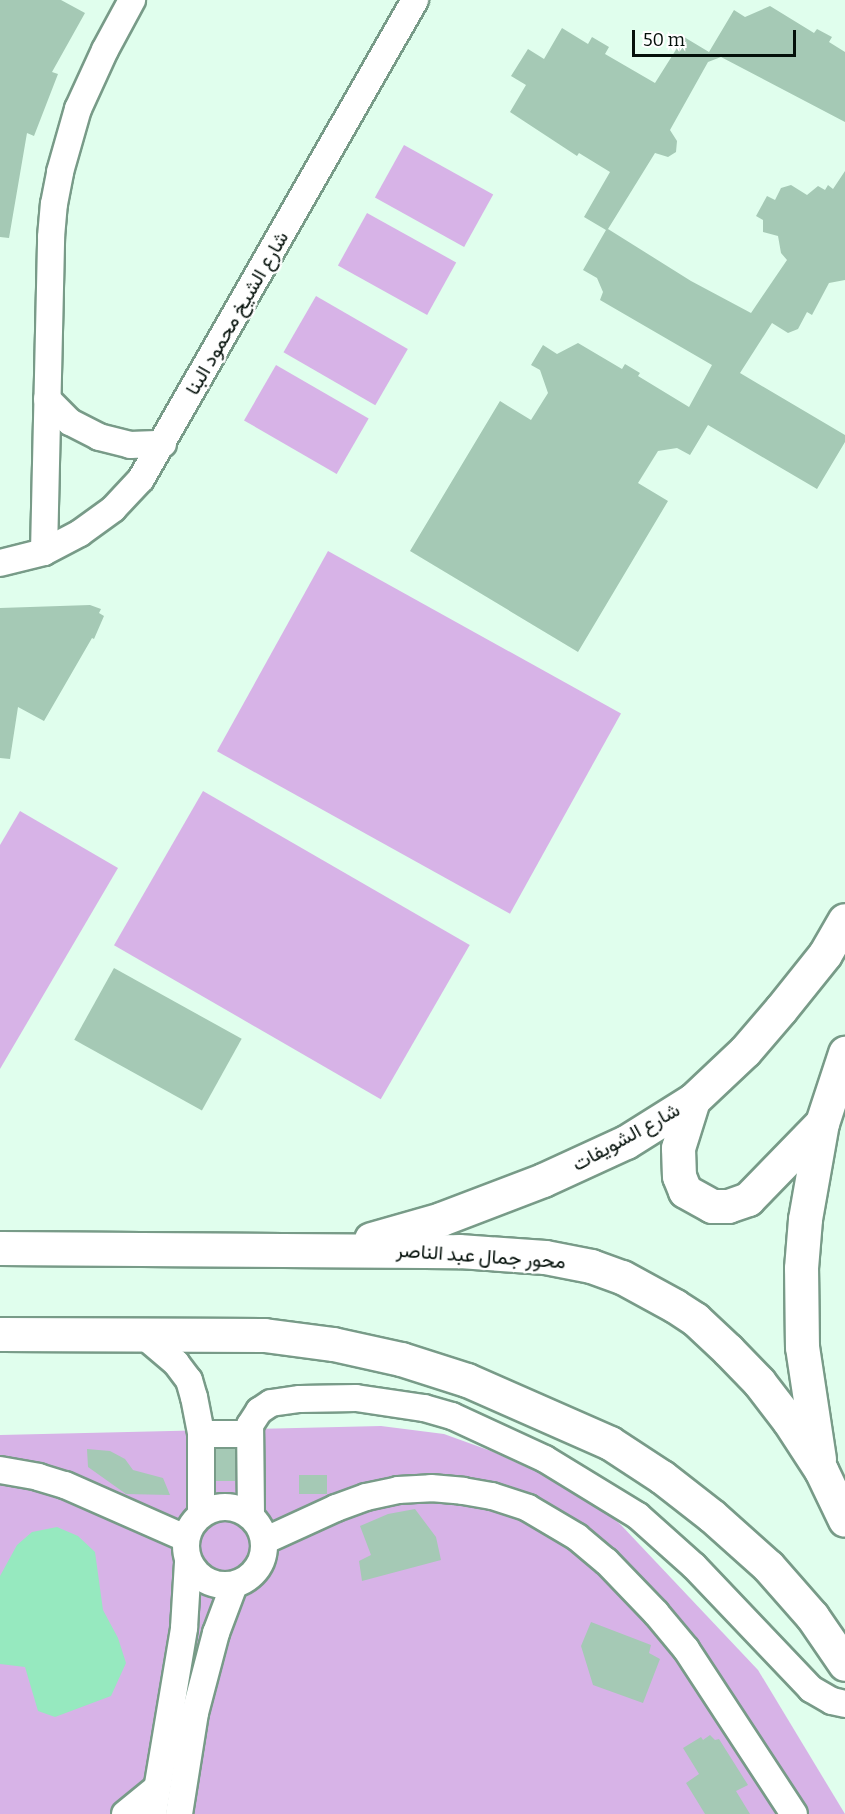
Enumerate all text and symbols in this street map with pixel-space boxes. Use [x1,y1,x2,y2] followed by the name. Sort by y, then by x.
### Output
[635,18,798,56] scale bar
[643,29,685,51] text: 50 m
[180,227,294,399] street label: شارع الشيخ محمود البنا
[568,1098,684,1176] street label: شارع الشويفات
[395,1238,567,1274] street label: محور جمال عبد الناصر

